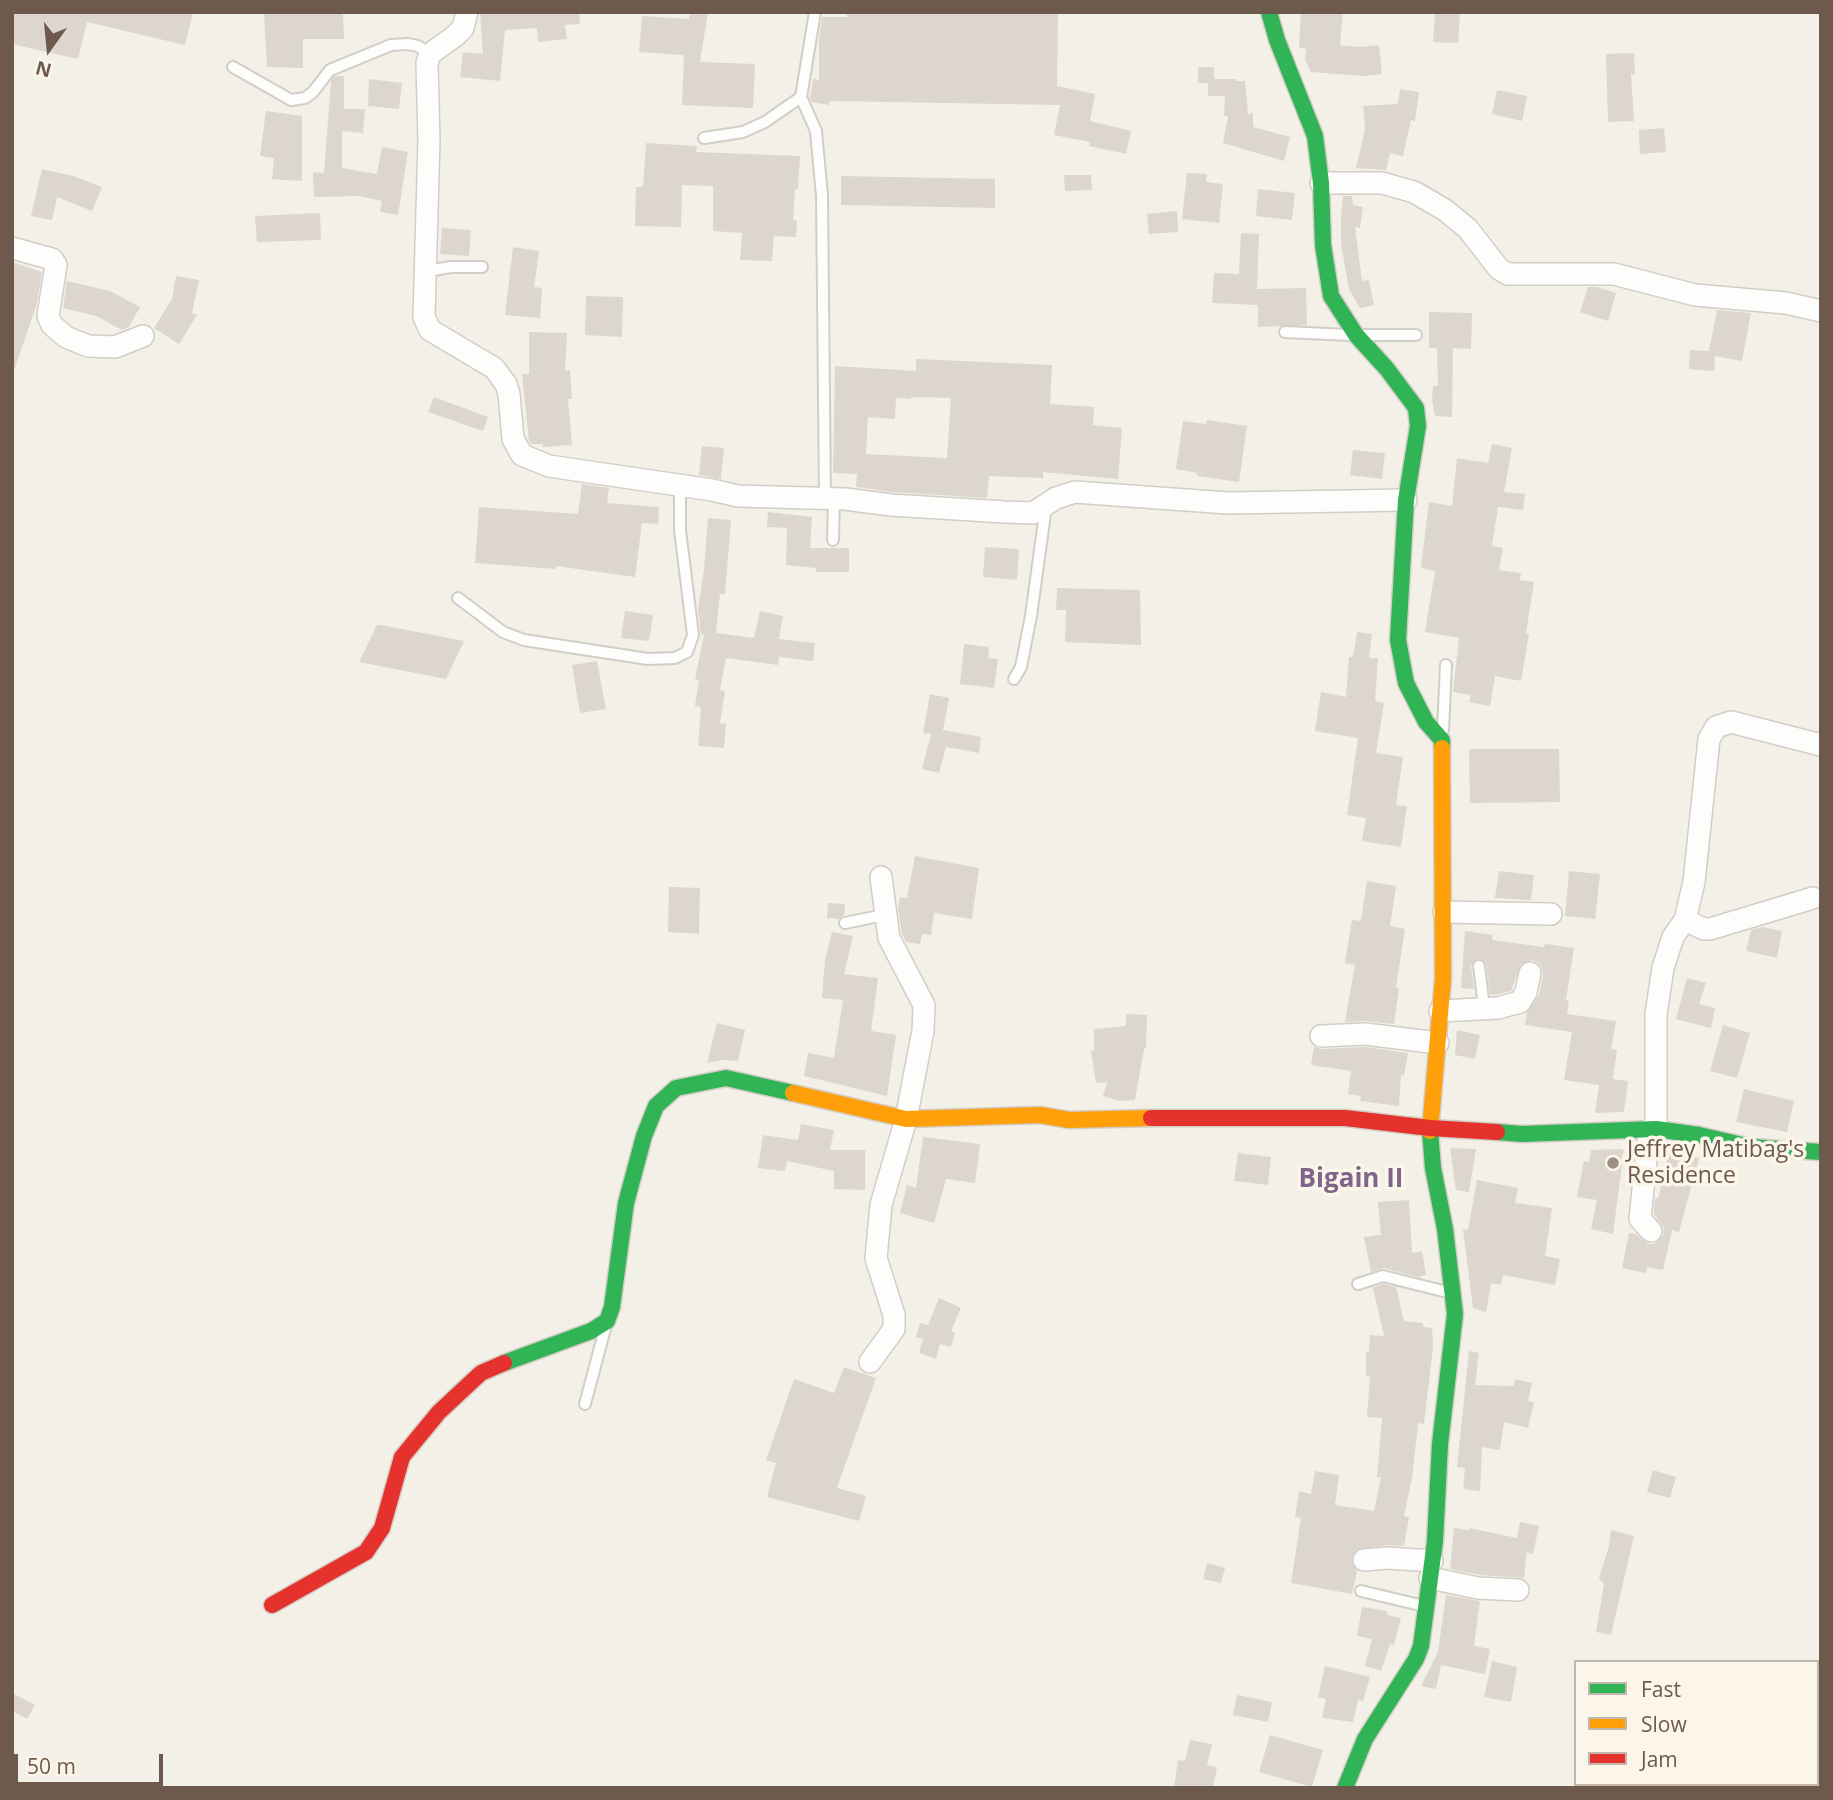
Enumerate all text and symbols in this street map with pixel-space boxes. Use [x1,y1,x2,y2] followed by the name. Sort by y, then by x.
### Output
[14,14,84,84] north arrow
[33,55,54,84] text: N
[1627,1136,1804,1190] place label: Jeffrey Matibag's Residence
[1605,1155,1621,1171] marker: Jeffrey Matibag's Residence
[1299,1164,1403,1196] district label: Bigain II
[1574,1660,1819,1786] legend
[1641,1675,1681,1703] text: Fast
[1641,1710,1687,1738] text: Slow
[18,1741,166,1785] scale bar
[1641,1745,1678,1773] text: Jam
[27,1752,76,1780] text: 50 m

